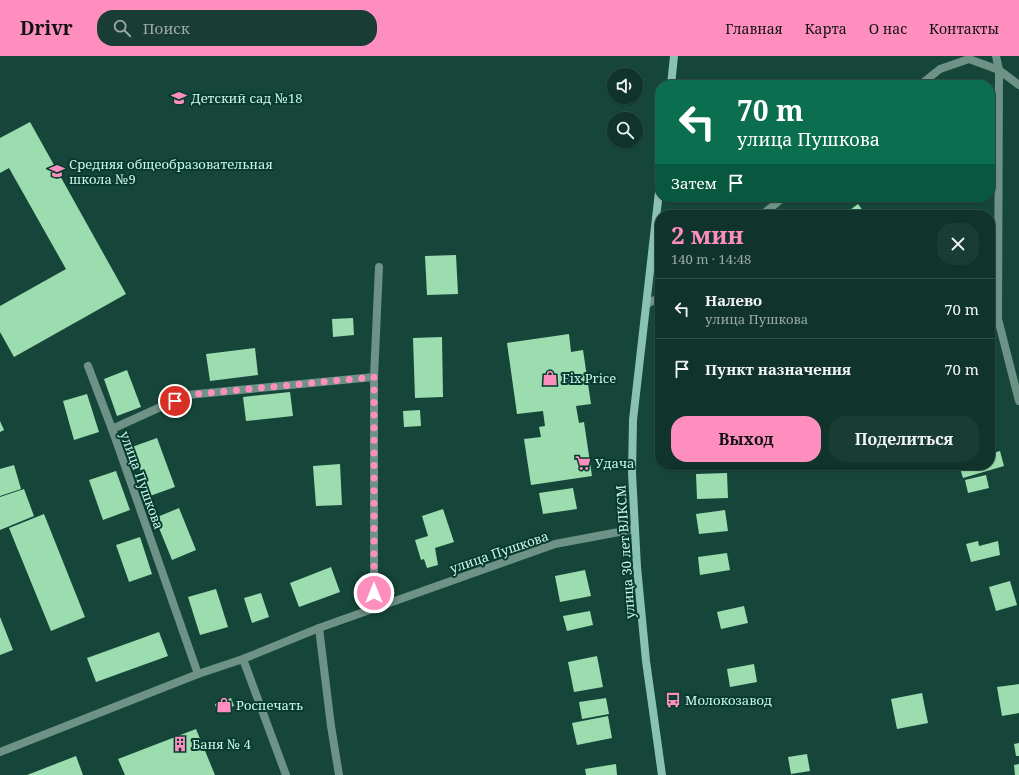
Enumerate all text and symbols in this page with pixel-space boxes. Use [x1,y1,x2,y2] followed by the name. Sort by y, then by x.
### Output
[97,10,377,46] search box
[20,15,73,41] text: Drivr
[111,17,133,39] icon: search
[143,18,190,38] text: Поиск
[725,19,783,38] text: Главная
[805,19,847,38] text: Карта
[869,19,907,38] text: О нас
[929,19,999,38] text: Контакты
[607,68,643,148] map controls
[607,68,643,104] button: sound
[170,89,188,107] school or university icon: Детский сад №18
[191,89,303,107] place label: Детский сад №18
[737,91,804,129] text: 70 m
[671,96,723,148] icon: left
[607,112,643,148] button: search
[737,127,880,151] text: улица Пушкова
[69,155,273,188] place label: Средняя общеобразовательная школа №9
[48,162,66,180] school or university icon: Средняя общеобразовательная школа №9
[725,172,747,194] icon: arrive
[671,173,717,193] text: Затем
[671,218,744,251] text: 2 мин
[937,223,979,265] button: close
[671,250,751,268] text: 140 m · 14:48
[705,290,762,310] text: Налево
[671,298,693,320] icon: left
[944,299,979,319] text: 70 m
[705,310,808,328] text: улица Пушкова
[671,358,693,380] icon: arrive
[705,359,851,379] text: Пункт назначения
[944,359,979,379] text: 70 m
[541,369,559,387] shop icon: Fix Price
[562,369,616,387] place label: Fix Price
[158,384,192,418] pin
[164,390,186,412] icon: arrive
[671,416,821,462] button: Выход
[829,416,979,462] button: Поделиться
[116,428,168,532] street label: улица Пушкова
[574,454,592,472] supermarket icon: Удача
[595,454,635,472] place label: Удача
[611,484,639,620] street label: улица 30 лет ВЛКСМ
[447,527,551,577] street label: улица Пушкова
[353,572,395,614] position arrow
[664,691,682,709] bus stop icon: Молокозавод
[685,691,772,709] place label: Молокозавод
[215,696,233,714] shop icon: Роспечать
[236,696,303,714] place label: Роспечать
[171,735,189,753] building icon: Баня № 4
[192,735,252,753] place label: Баня № 4

